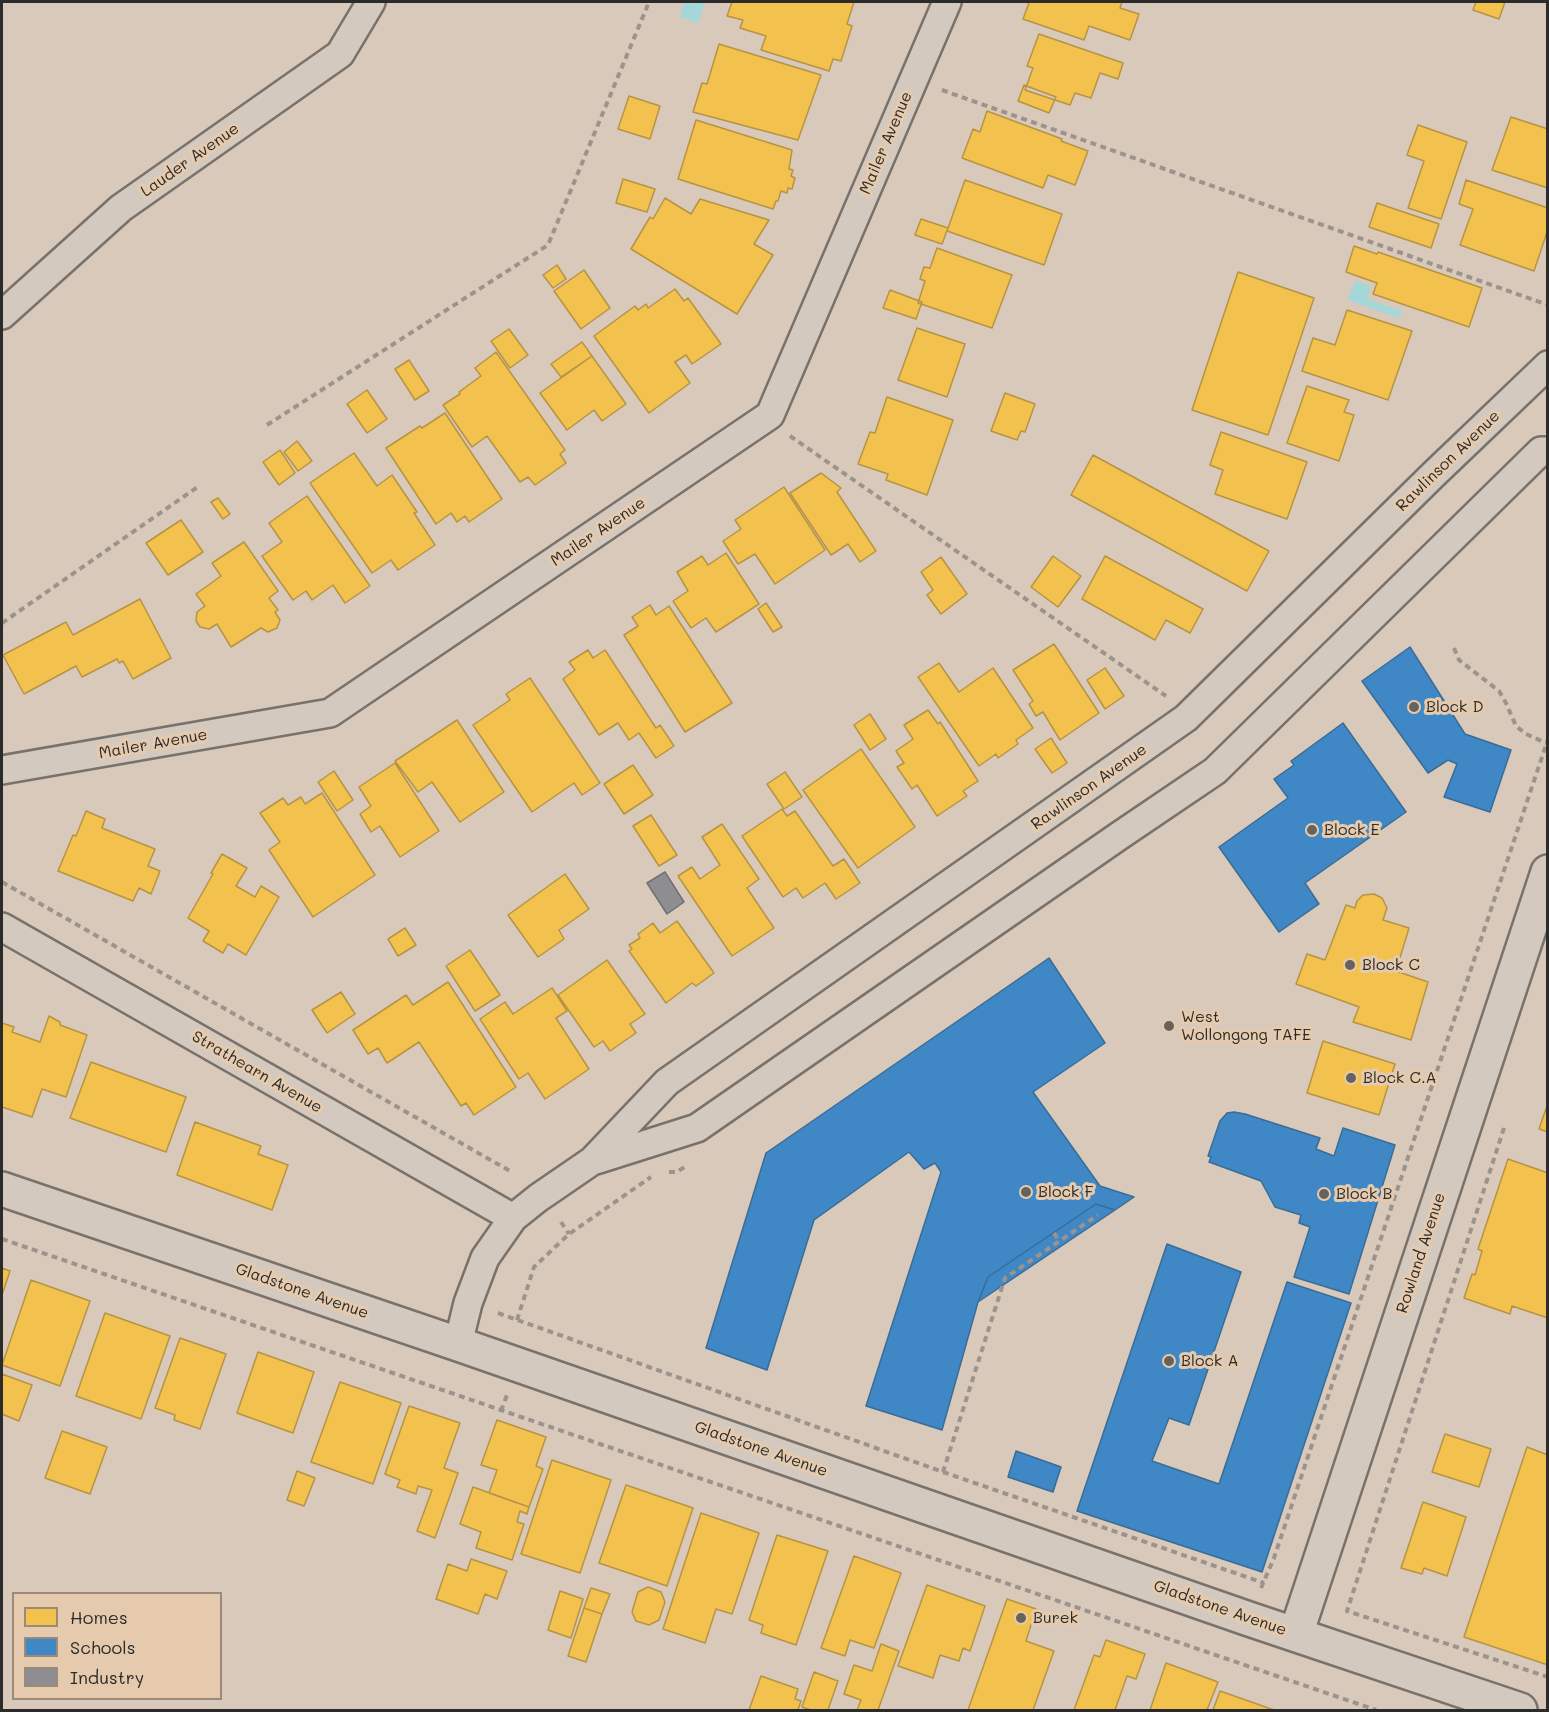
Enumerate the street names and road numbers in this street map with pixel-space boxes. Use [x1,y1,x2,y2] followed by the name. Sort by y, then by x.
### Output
[856,89,916,197] street label: Mailer Avenue
[137,119,243,201] street label: Lauder Avenue
[1392,407,1504,515] street label: Rawlinson Avenue
[547,493,649,571] street label: Mailer Avenue
[97,725,209,763] street label: Mailer Avenue
[1027,740,1151,834] street label: Rawlinson Avenue
[188,1027,326,1117] street label: Strathearn Avenue
[1392,1190,1450,1316] street label: Rowland Avenue
[233,1259,371,1323] street label: Gladstone Avenue
[692,1417,830,1481] street label: Gladstone Avenue
[1151,1576,1289,1640] street label: Gladstone Avenue

